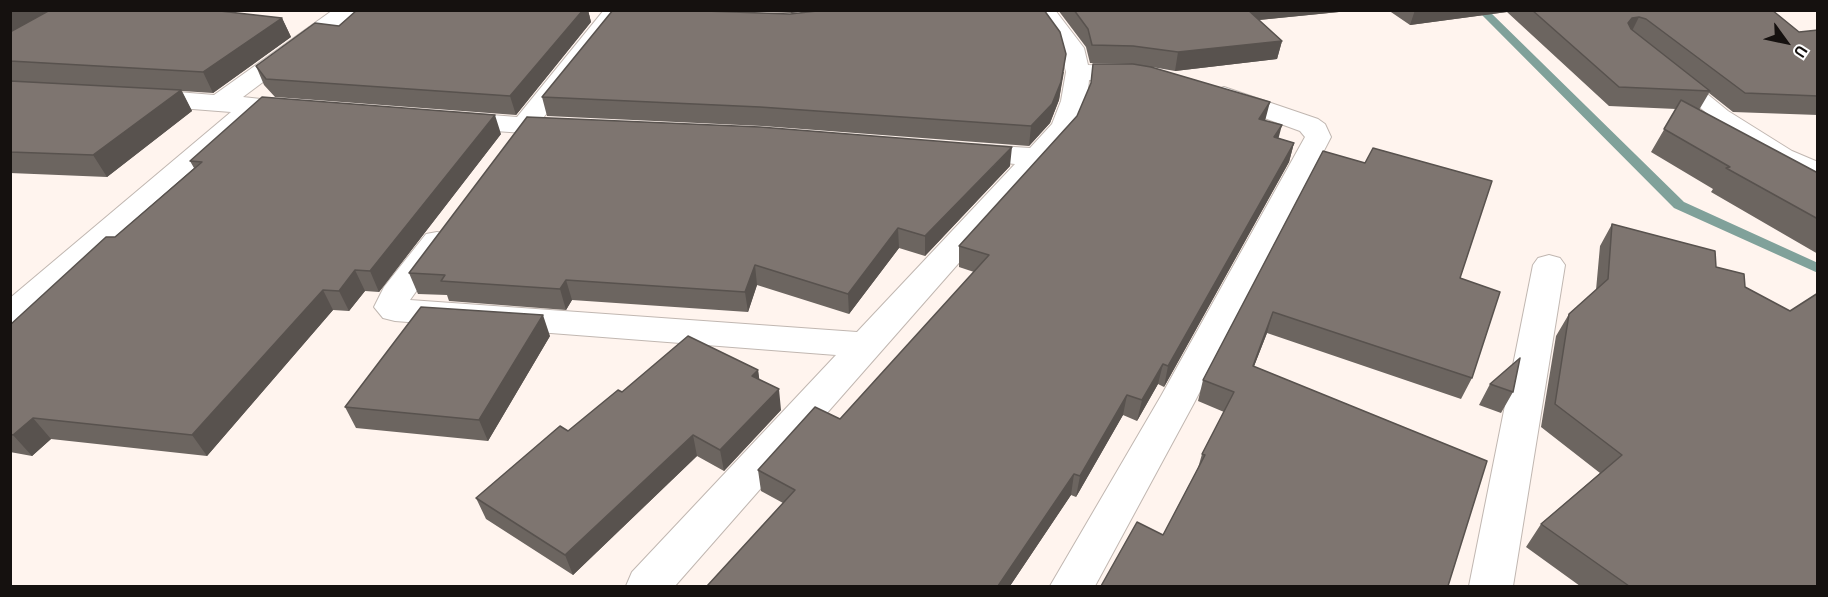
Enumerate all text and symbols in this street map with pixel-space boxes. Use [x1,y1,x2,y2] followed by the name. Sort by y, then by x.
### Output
[1756,12,1816,72] north arrow
[1790,42,1812,61] text: U

